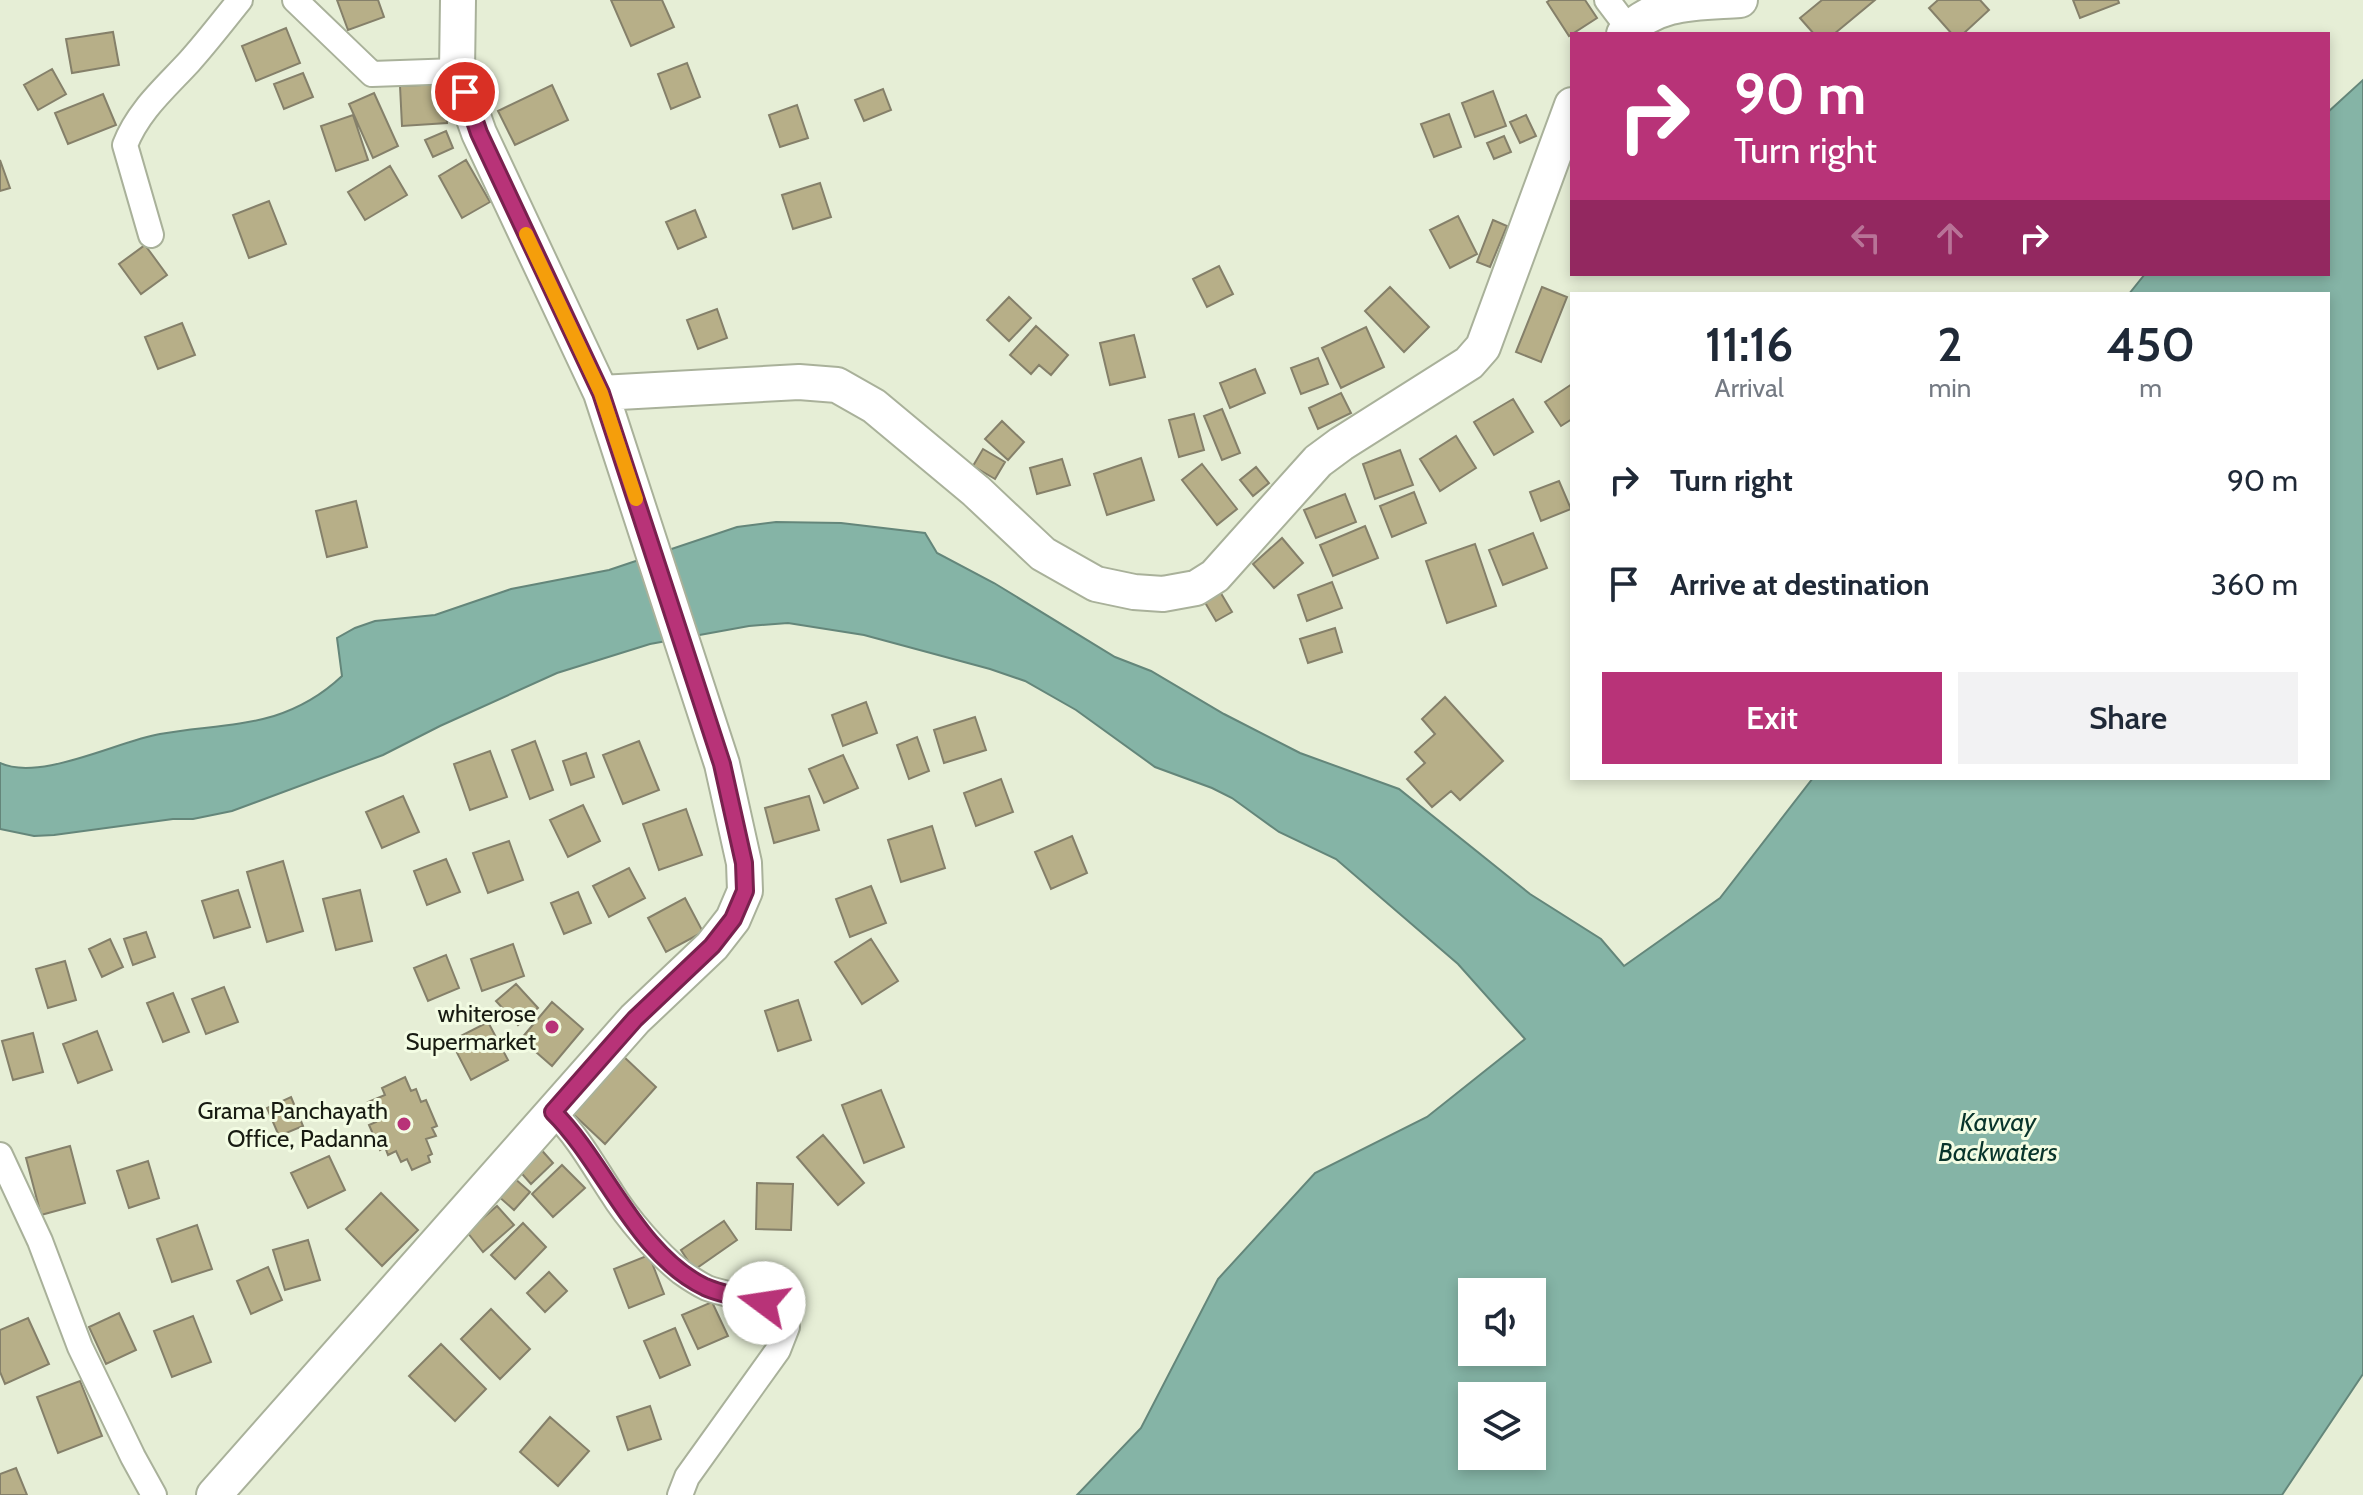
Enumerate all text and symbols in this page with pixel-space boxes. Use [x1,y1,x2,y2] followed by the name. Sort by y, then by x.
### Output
[431,58,499,126] pin
[1734,60,1866,128] text: 90 m
[1602,64,1706,168] icon: right
[443,70,487,114] icon: arrive
[1734,128,1877,172] text: Turn right
[1844,216,1888,260] icon: left
[1928,216,1972,260] icon: ahead
[2012,216,2056,260] icon: right
[1705,315,1793,373] text: 11:16
[1937,315,1963,373] text: 2
[2106,315,2195,373] text: 450
[1715,372,1784,404] text: Arrival
[1928,372,1971,404] text: min
[2139,372,2162,404] text: m
[1602,458,1646,502] icon: right
[1670,462,1793,499] text: Turn right
[2227,462,2298,499] text: 90 m
[1602,562,1646,606] icon: arrive
[1670,566,1930,603] text: Arrive at destination
[2211,566,2298,603] text: 360 m
[1602,672,1942,764] button: Exit
[1958,672,2298,764] button: Share
[406,999,536,1056] place label: whiterose Supermarket
[543,1018,561,1036] marker: whiterose Supermarket
[197,1096,388,1153] place label: Grama Panchayath Office, Padanna
[1938,1106,2058,1168] water label: Kavvay Backwaters
[395,1115,413,1133] marker: Grama Panchayath Office, Padanna
[722,1261,806,1345] position arrow
[1458,1278,1546,1470] map controls
[1458,1278,1546,1366] button: sound
[1458,1382,1546,1470] button: layers

